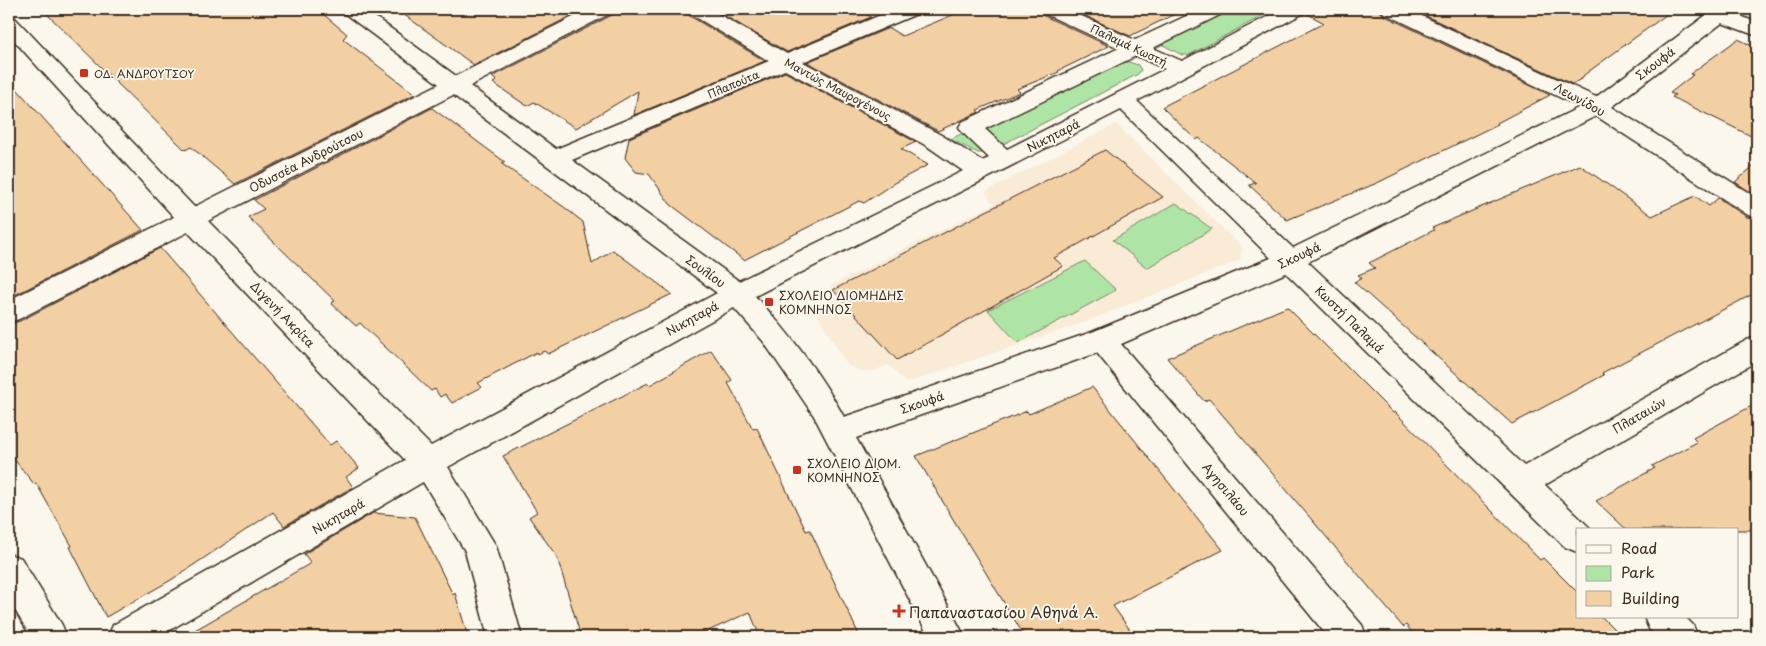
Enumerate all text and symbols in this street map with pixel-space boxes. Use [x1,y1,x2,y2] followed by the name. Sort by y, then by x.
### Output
[1088,20,1170,70] street label: Παλαμά Κωστή
[1631,42,1679,84] street label: Σκουφά
[782,54,895,125] street label: Μαντώς Μαυρογένους
[94,65,194,82] place label: ΟΔ. ΑΝΔΡΟΥΤΣΟΥ
[704,65,762,103] street label: Πλαπούτα
[78,67,90,79] marker: ΟΔ. ΑΝΔΡΟΥΤΣΟΥ
[1551,78,1609,121] street label: Λεωνίδου
[1023,114,1083,156] street label: Νικηταρά
[246,123,366,197] street label: Οδυσσέα Ανδρούτσου
[1275,237,1323,273] street label: Σκουφά
[682,250,730,292] street label: Σουλίου
[247,277,319,351] street label: Διγενή Ακρίτα
[1311,281,1389,357] street label: Κωστή Παλαμά
[779,286,904,318] place label: ΣΧΟΛΕΙΟ ΔΙΟΜΗΔΗΣ ΚΟΜΝΗΝΟΣ
[662,296,722,340] street label: Νικηταρά
[763,296,775,308] marker: ΣΧΟΛΕΙΟ ΔΙΟΜΗΔΗΣ ΚΟΜΝΗΝΟΣ
[898,386,946,418] street label: Σκουφά
[1609,392,1669,438] street label: Πλαταιών
[807,454,901,486] place label: ΣΧΟΛΕΙΟ ΔΙΟΜ. ΚΟΜΝΗΝΟΣ
[1198,459,1254,520] street label: Αγησιλάου
[791,464,803,476] marker: ΣΧΟΛΕΙΟ ΔΙΟΜ. ΚΟΜΝΗΝΟΣ
[309,494,368,538] street label: Νικηταρά
[1576,528,1738,618] legend
[1621,536,1657,559] text: Road
[1621,560,1655,583] text: Park
[1621,586,1680,609] text: Building
[909,600,1099,623] place label: Παπαναστασίου Αθηνά Α.
[893,605,905,617] marker: Παπαναστασίου Αθηνά Α.

